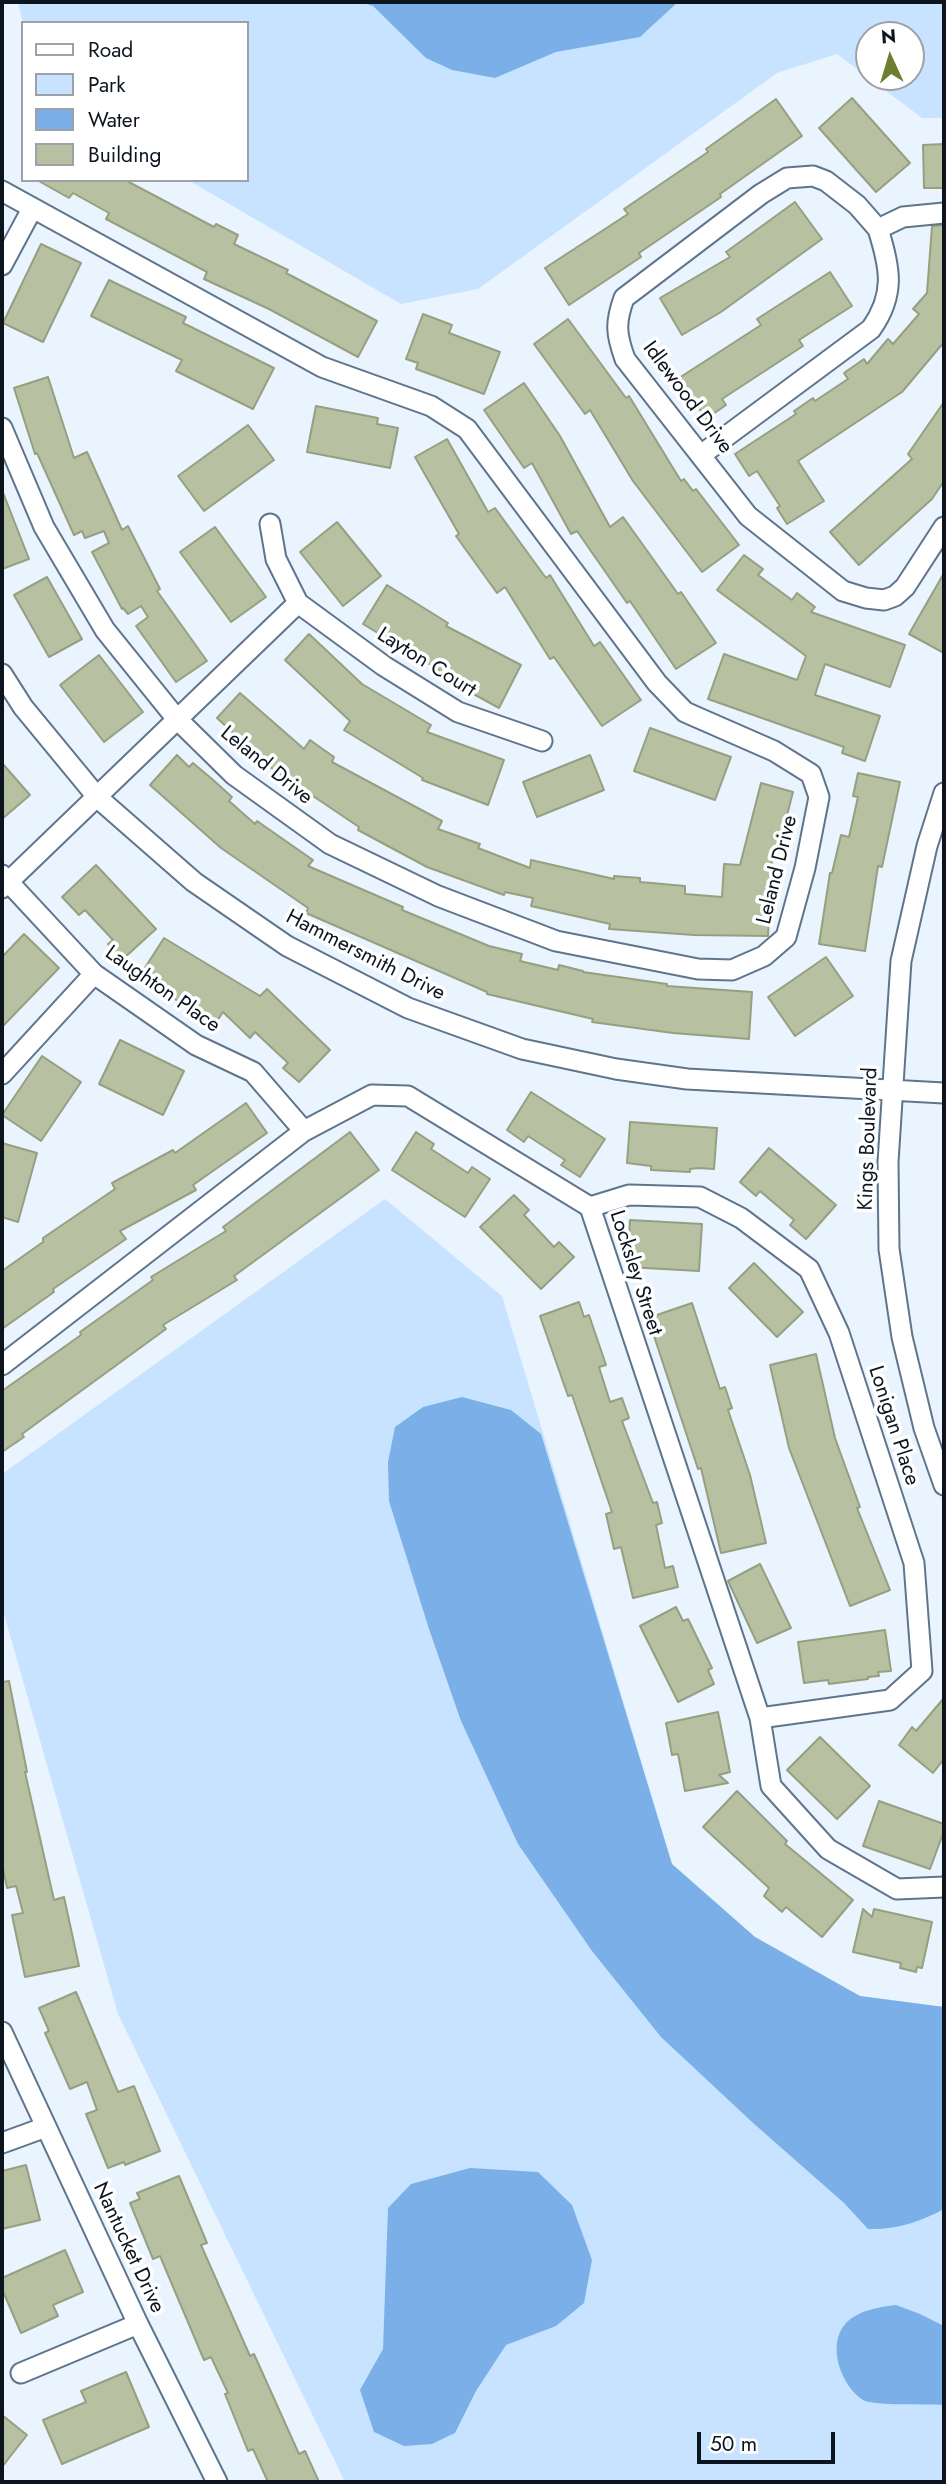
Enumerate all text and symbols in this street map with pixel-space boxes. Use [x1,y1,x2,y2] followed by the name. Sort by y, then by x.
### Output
[21,21,248,182] legend
[855,21,925,91] north arrow
[880,23,897,51] text: N
[88,35,133,65] text: Road
[88,70,125,100] text: Park
[88,105,140,135] text: Water
[88,140,161,170] text: Building
[637,337,737,459] street label: Idlewood Drive
[372,623,480,703] street label: Layton Court
[215,721,317,811] street label: Leland Drive
[752,813,804,927] street label: Leland Drive
[281,905,449,1007] street label: Hammersmith Drive
[100,941,224,1039] street label: Laughton Place
[854,1067,884,1211] street label: Kings Boulevard
[603,1207,667,1339] street label: Locksley Street
[862,1363,924,1489] street label: Lonigan Place
[87,2179,169,2317] street label: Nantucket Drive
[701,2418,839,2462] scale bar
[710,2429,757,2459] text: 50 m

